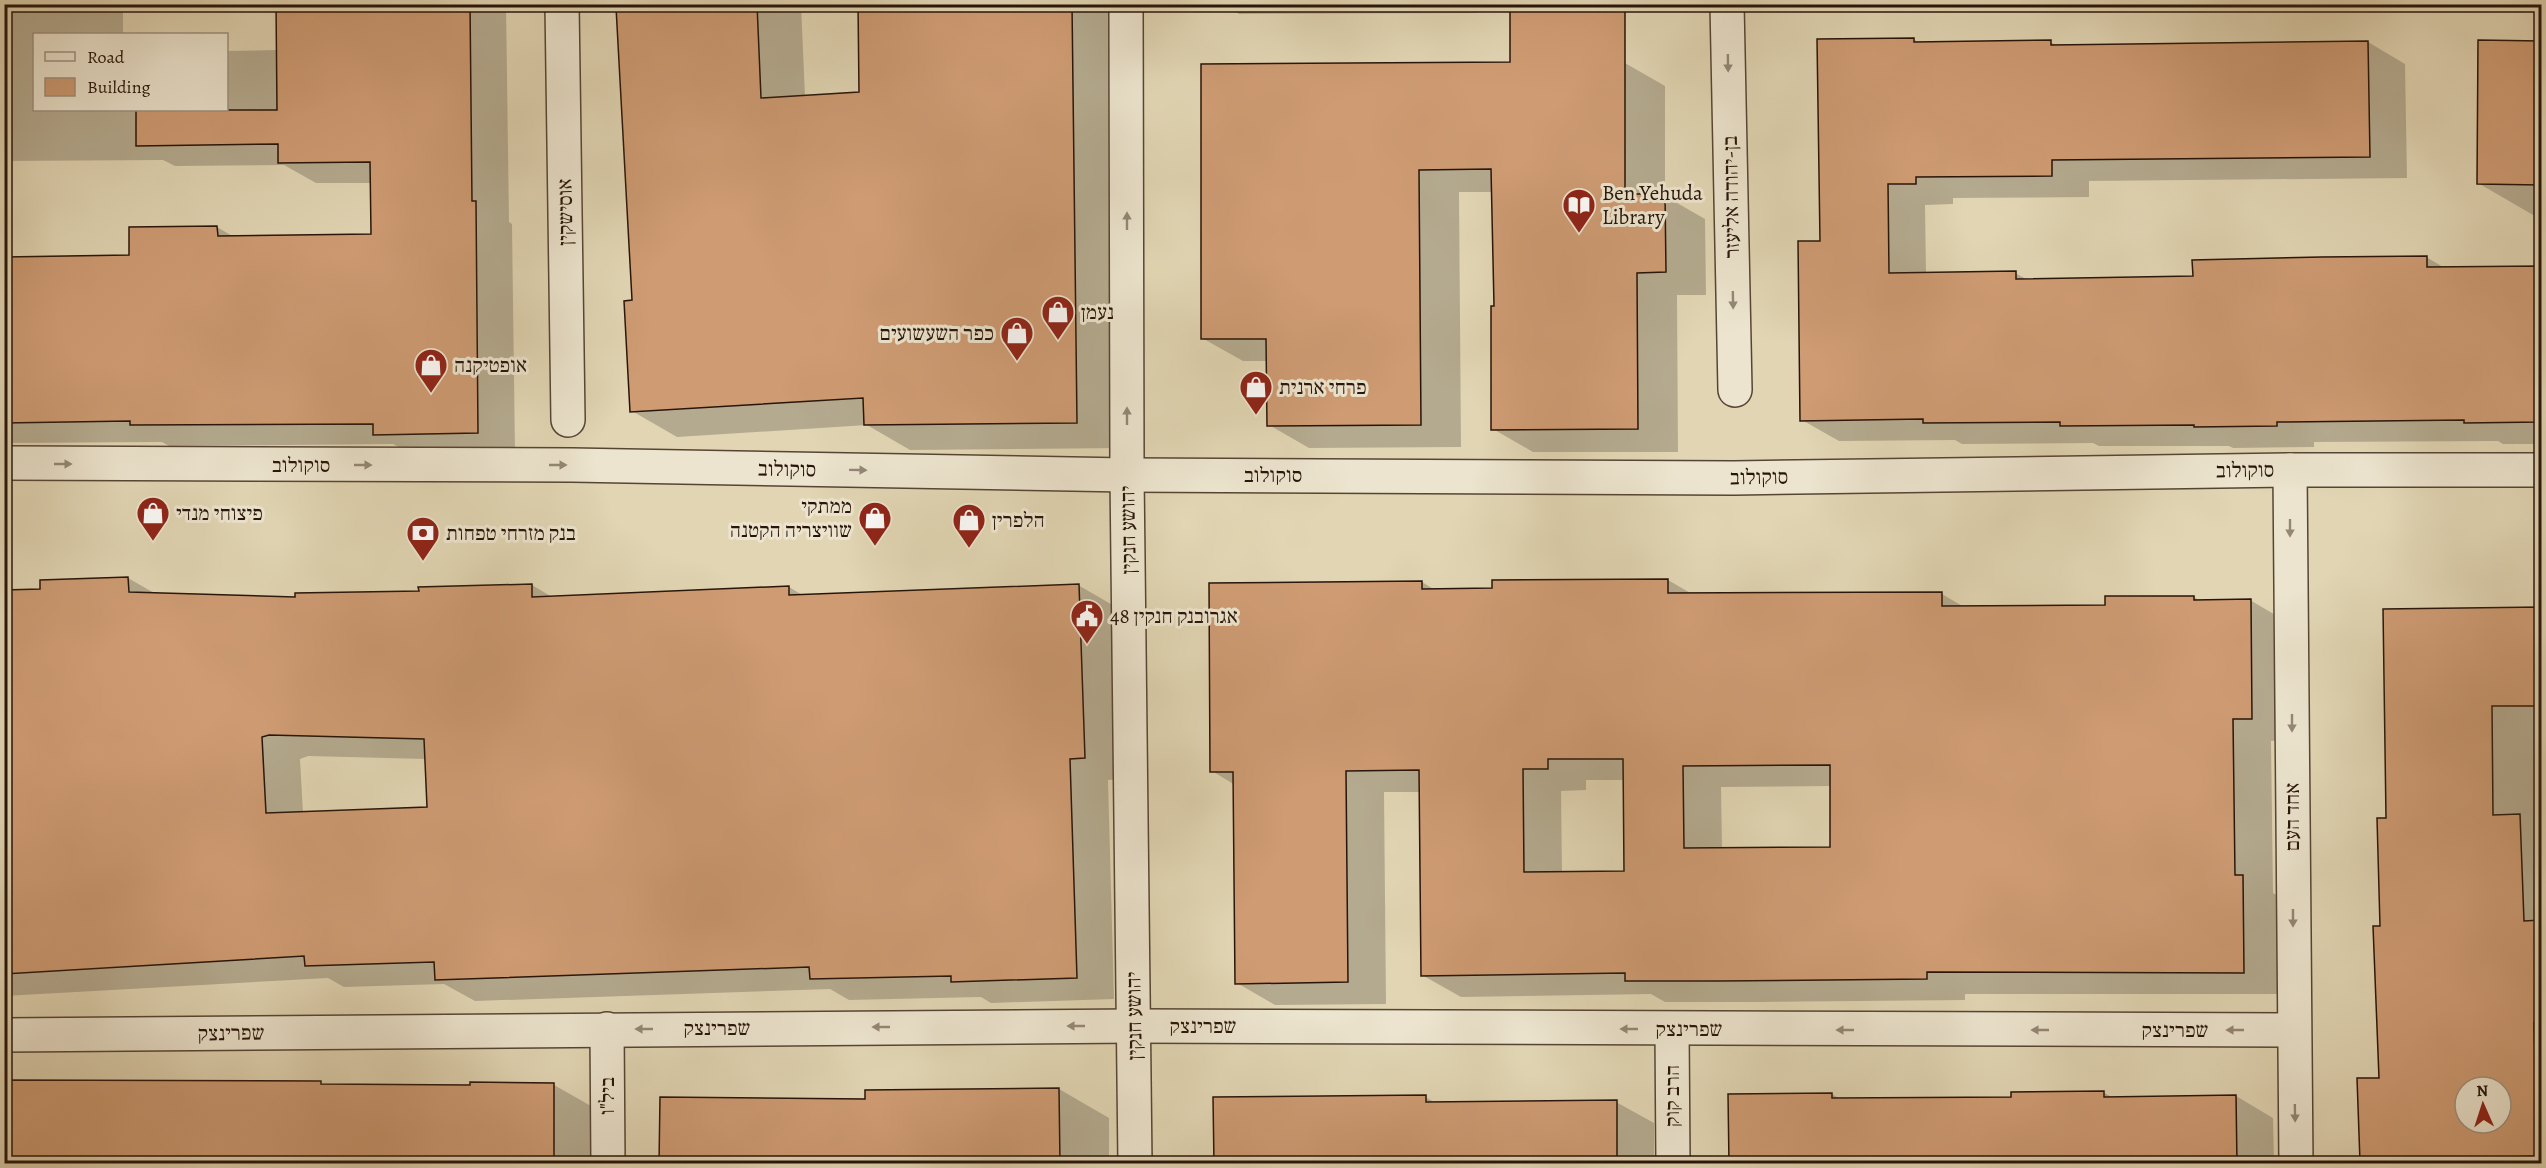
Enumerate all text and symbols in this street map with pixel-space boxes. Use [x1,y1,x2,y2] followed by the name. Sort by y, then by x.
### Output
[33,33,228,111] legend
[87,45,125,69] text: Road
[1723,53,1733,72] one-way arrow
[87,75,151,99] text: Building
[1716,135,1746,259] street label: בן-יהודה אליעזר
[550,178,580,246] street label: אוסישקין
[1602,179,1703,231] place label: Ben Yehuda Library
[1561,187,1597,234] library icon: Ben Yehuda Library
[1122,212,1132,231] one-way arrow
[1728,290,1738,309] one-way arrow
[1040,294,1076,341] shop icon: נעמן
[1081,298,1114,326] place label: נעמן
[999,315,1035,362] shop icon: כפר השעשועים
[880,319,994,347] place label: כפר השעשועים
[413,347,449,394] shop icon: אופטיקנה
[454,351,527,379] place label: אופטיקנה
[1238,369,1274,416] shop icon: פרחי ארנית
[1279,373,1367,401] place label: פרחי ארנית
[1122,407,1132,426] one-way arrow
[272,451,330,479] street label: סוקולוב
[757,454,817,484] street label: סוקולוב
[2215,455,2275,485] street label: סוקולוב
[53,459,72,469] one-way arrow
[353,460,372,470] one-way arrow
[548,460,567,470] one-way arrow
[1244,461,1302,489] street label: סוקולוב
[1729,462,1789,492] street label: סוקולוב
[848,465,867,475] one-way arrow
[1113,485,1143,574] street label: יהושע חנקין
[730,492,852,544] place label: ממתקי שוויצריה הקטנה
[135,495,171,542] shop icon: פיצוחי מנדי
[176,499,263,527] place label: פיצוחי מנדי
[857,500,893,547] shop icon: ממתקי שוויצריה הקטנה
[951,502,987,549] shop icon: הלפרין
[992,506,1045,534] place label: הלפרין
[405,515,441,562] bank icon: בנק מזרחי טפחות
[446,519,576,547] place label: בנק מזרחי טפחות
[2285,519,2295,538] one-way arrow
[1069,598,1105,645] public building icon: אגרובנק חנקין 48
[1110,602,1238,630] place label: אגרובנק חנקין 48
[2287,714,2297,733] one-way arrow
[2278,783,2306,851] street label: אחד העם
[2288,909,2298,928] one-way arrow
[1119,971,1149,1060] street label: יהושע חנקין
[1170,1012,1237,1040] street label: שפרינצק
[684,1014,751,1042] street label: שפרינצק
[1656,1015,1723,1043] street label: שפרינצק
[2142,1016,2209,1044] street label: שפרינצק
[197,1018,265,1048] street label: שפרינצק
[1066,1021,1085,1031] one-way arrow
[871,1022,890,1032] one-way arrow
[634,1024,653,1034] one-way arrow
[1620,1024,1639,1034] one-way arrow
[1836,1025,1855,1035] one-way arrow
[2031,1025,2050,1035] one-way arrow
[2226,1025,2245,1035] one-way arrow
[1658,1065,1686,1127] street label: הרב קוק
[2453,1075,2513,1135] north arrow
[593,1077,621,1115] street label: ביל"ו
[2476,1080,2489,1102] text: N
[2290,1104,2300,1123] one-way arrow

